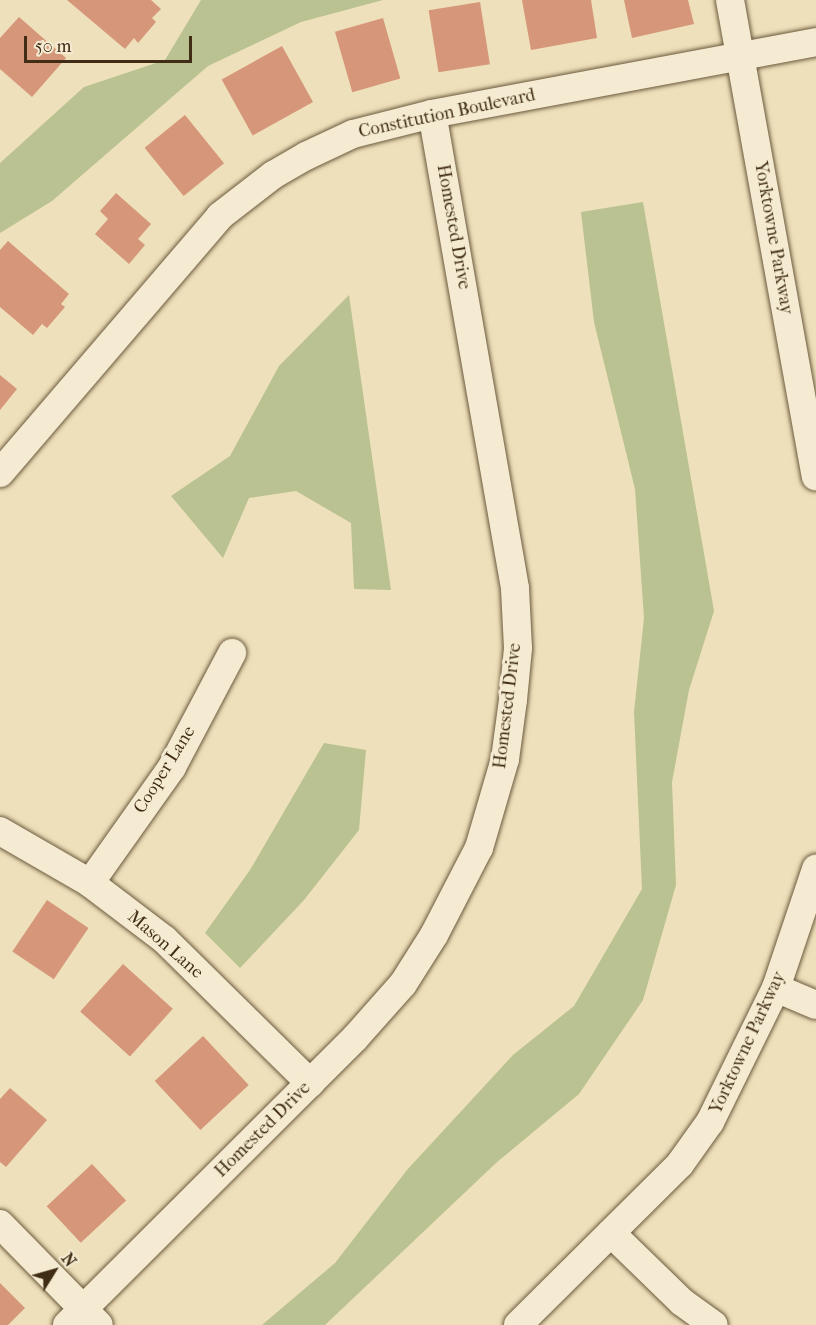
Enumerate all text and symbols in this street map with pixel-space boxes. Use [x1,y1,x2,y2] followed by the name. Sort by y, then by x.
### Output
[27,24,195,62] scale bar
[35,36,71,57] text: 50 m
[357,85,537,143] street label: Constitution Boulevard
[749,160,797,316] street label: Yorktowne Parkway
[431,163,475,291] street label: Homested Drive
[490,642,526,770] street label: Homested Drive
[130,722,200,818] street label: Cooper Lane
[123,906,207,984] street label: Mason Lane
[706,968,790,1118] street label: Yorktowne Parkway
[211,1078,315,1182] street label: Homested Drive
[24,1241,84,1301] north arrow
[58,1249,80,1270] text: N

